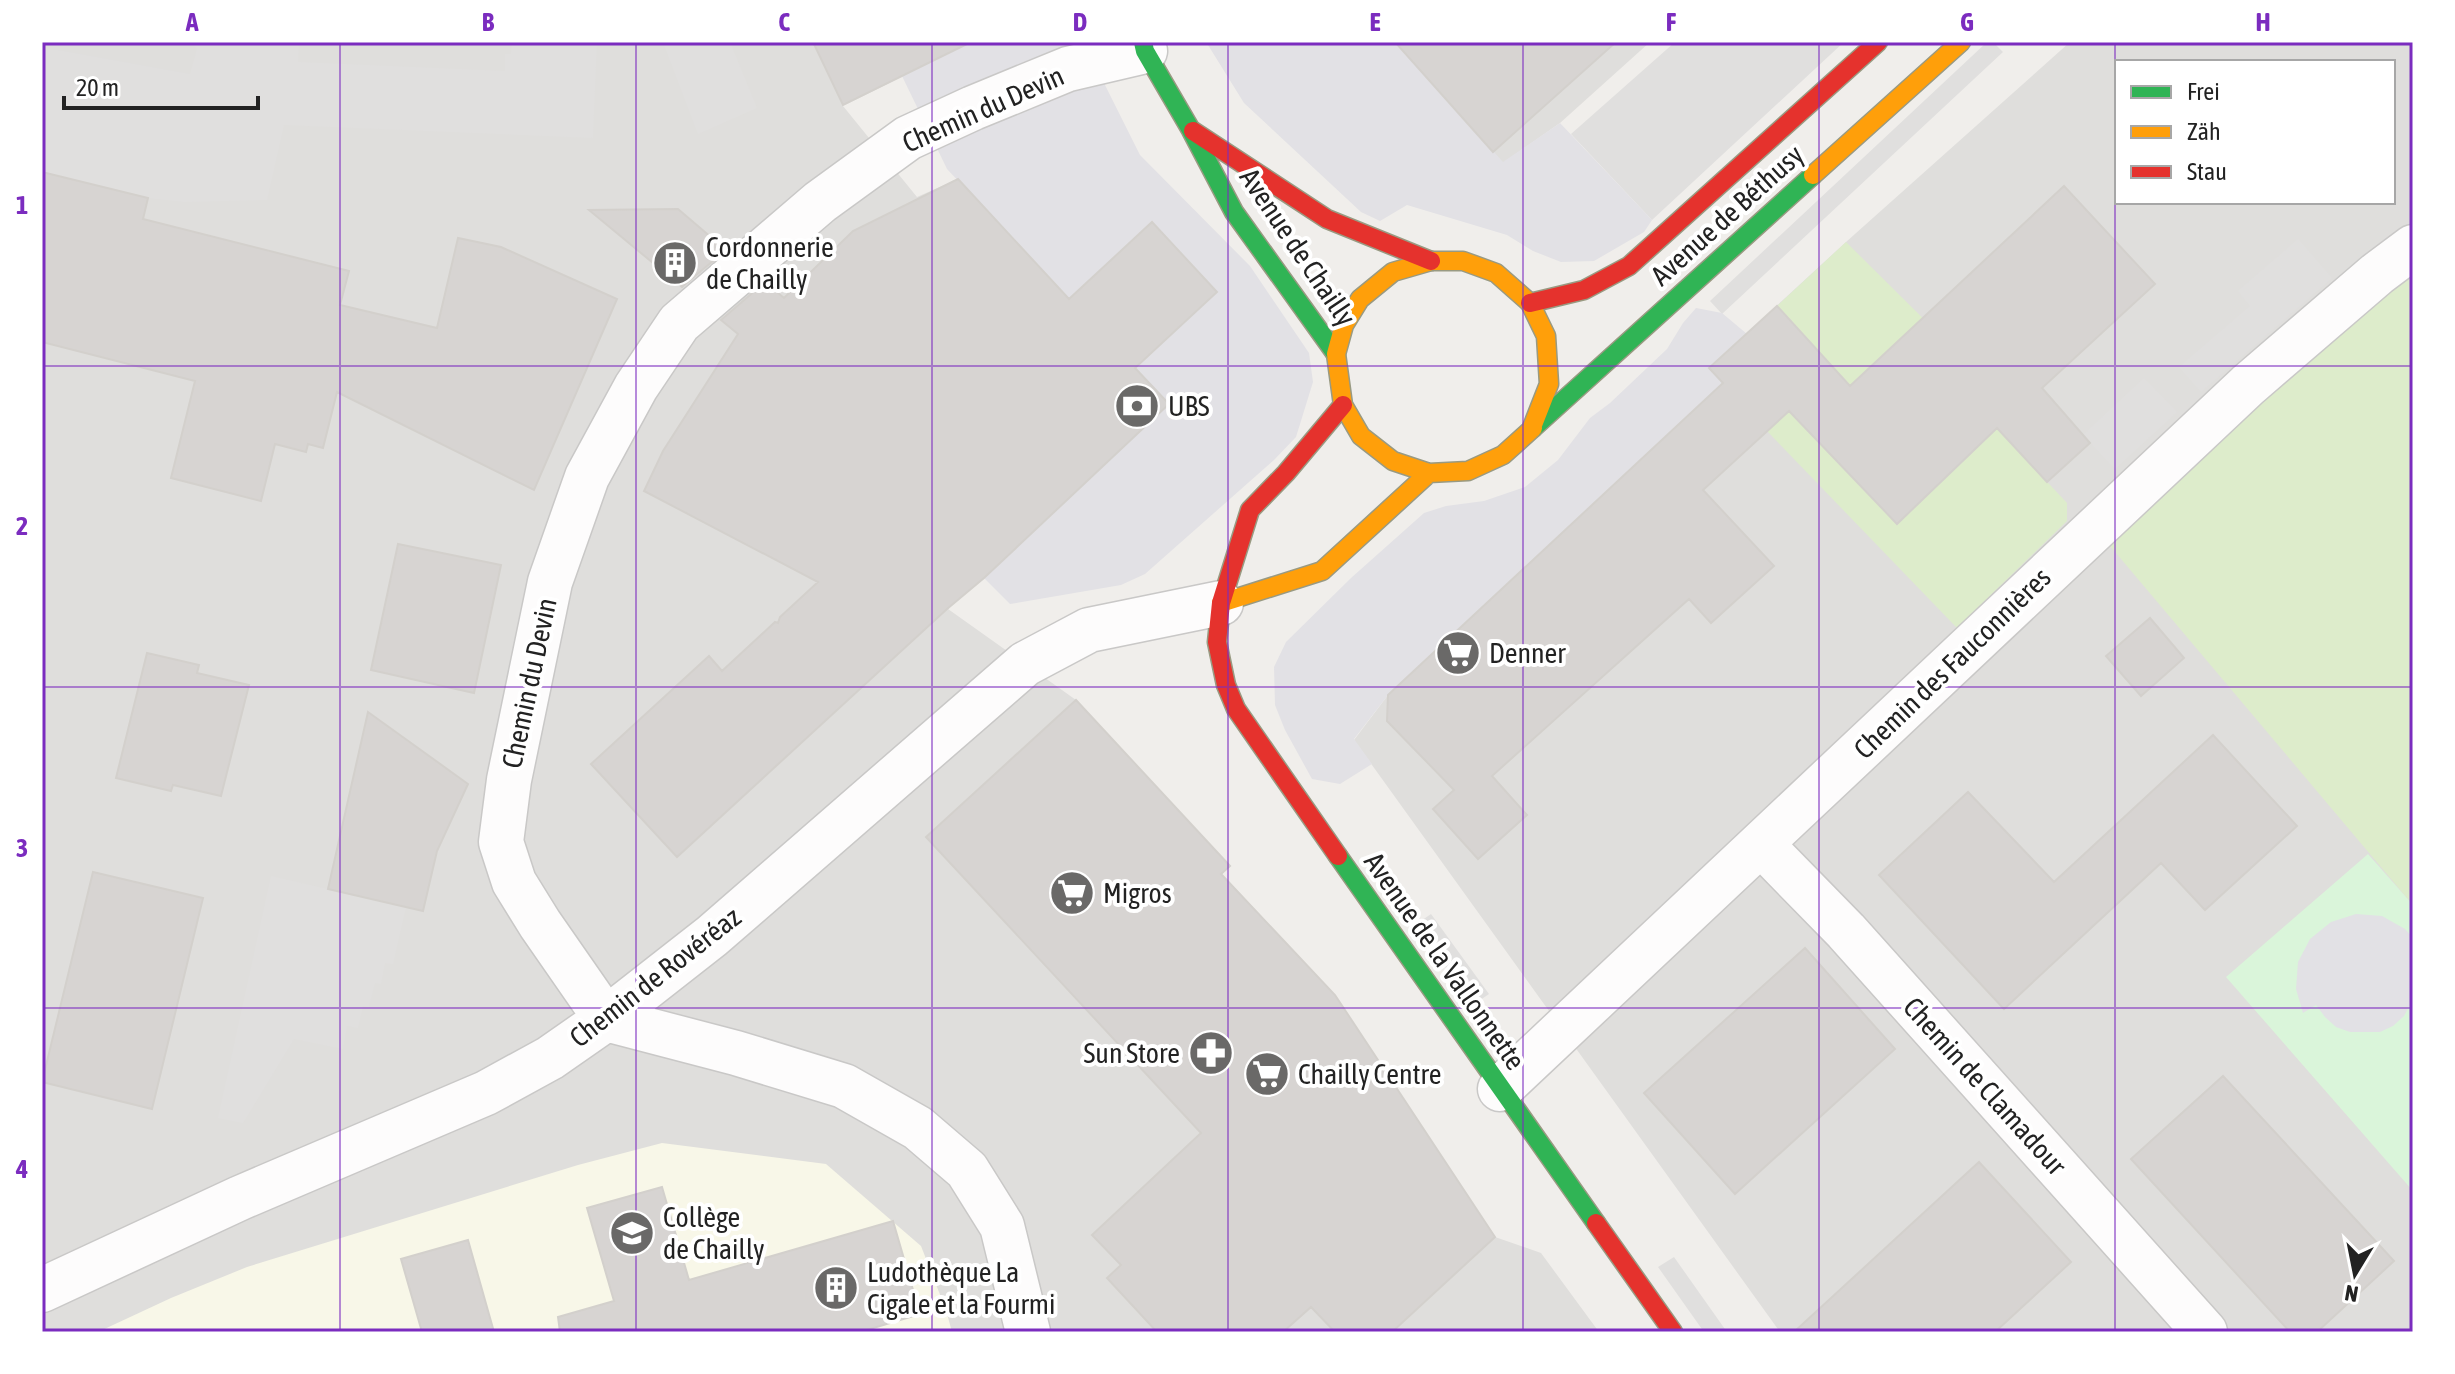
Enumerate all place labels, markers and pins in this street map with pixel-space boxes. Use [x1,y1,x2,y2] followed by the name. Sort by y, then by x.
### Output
[706,231,834,295] place label: Cordonnerie de Chailly
[651,239,699,287] building icon: Cordonnerie de Chailly
[1113,382,1161,430] bank icon: UBS
[1168,390,1210,422] place label: UBS
[1434,629,1482,677] supermarket icon: Denner
[1489,637,1566,669] place label: Denner
[1048,869,1096,917] supermarket icon: Migros
[1103,877,1172,909] place label: Migros
[1187,1029,1235,1077] pharmacy icon: Sun Store
[1084,1037,1180,1069] place label: Sun Store
[1243,1050,1291,1098] supermarket icon: Chailly Centre
[1298,1058,1442,1090] place label: Chailly Centre
[663,1201,765,1265] place label: Collège de Chailly
[608,1209,656,1257] school or university icon: Collège de Chailly
[867,1256,1055,1320] place label: Ludothèque La Cigale et la Fourmi
[812,1264,860,1312] building icon: Ludothèque La Cigale et la Fourmi

